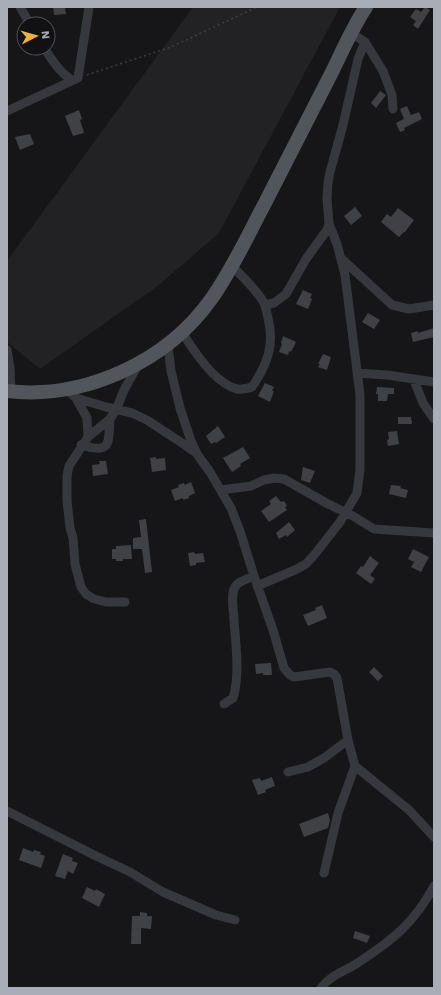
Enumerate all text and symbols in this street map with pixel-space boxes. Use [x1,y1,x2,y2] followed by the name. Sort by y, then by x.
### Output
[16,16,56,56] north arrow
[39,30,52,40] text: N

